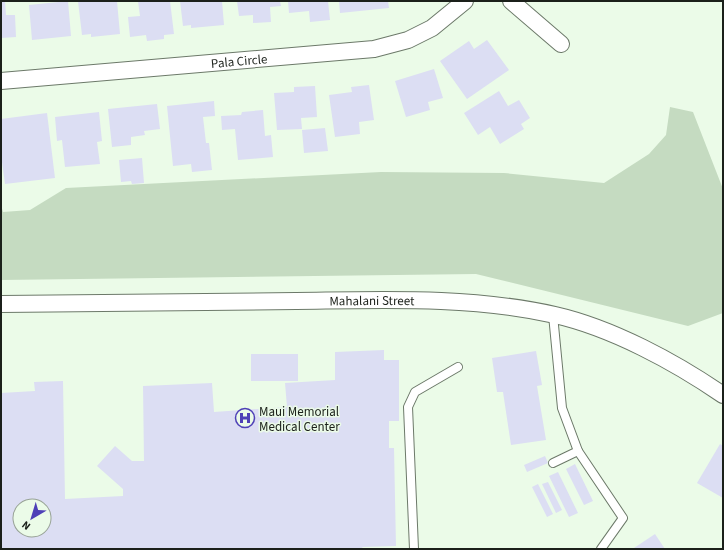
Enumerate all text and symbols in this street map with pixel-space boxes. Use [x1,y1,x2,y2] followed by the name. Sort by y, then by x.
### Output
[210,50,268,73] street label: Pala Circle
[329,292,415,311] street label: Mahalani Street
[259,403,340,436] place label: Maui Memorial Medical Center
[234,407,256,429] hospital icon: Maui Memorial Medical Center
[12,498,52,538] north arrow
[19,517,34,534] text: N

